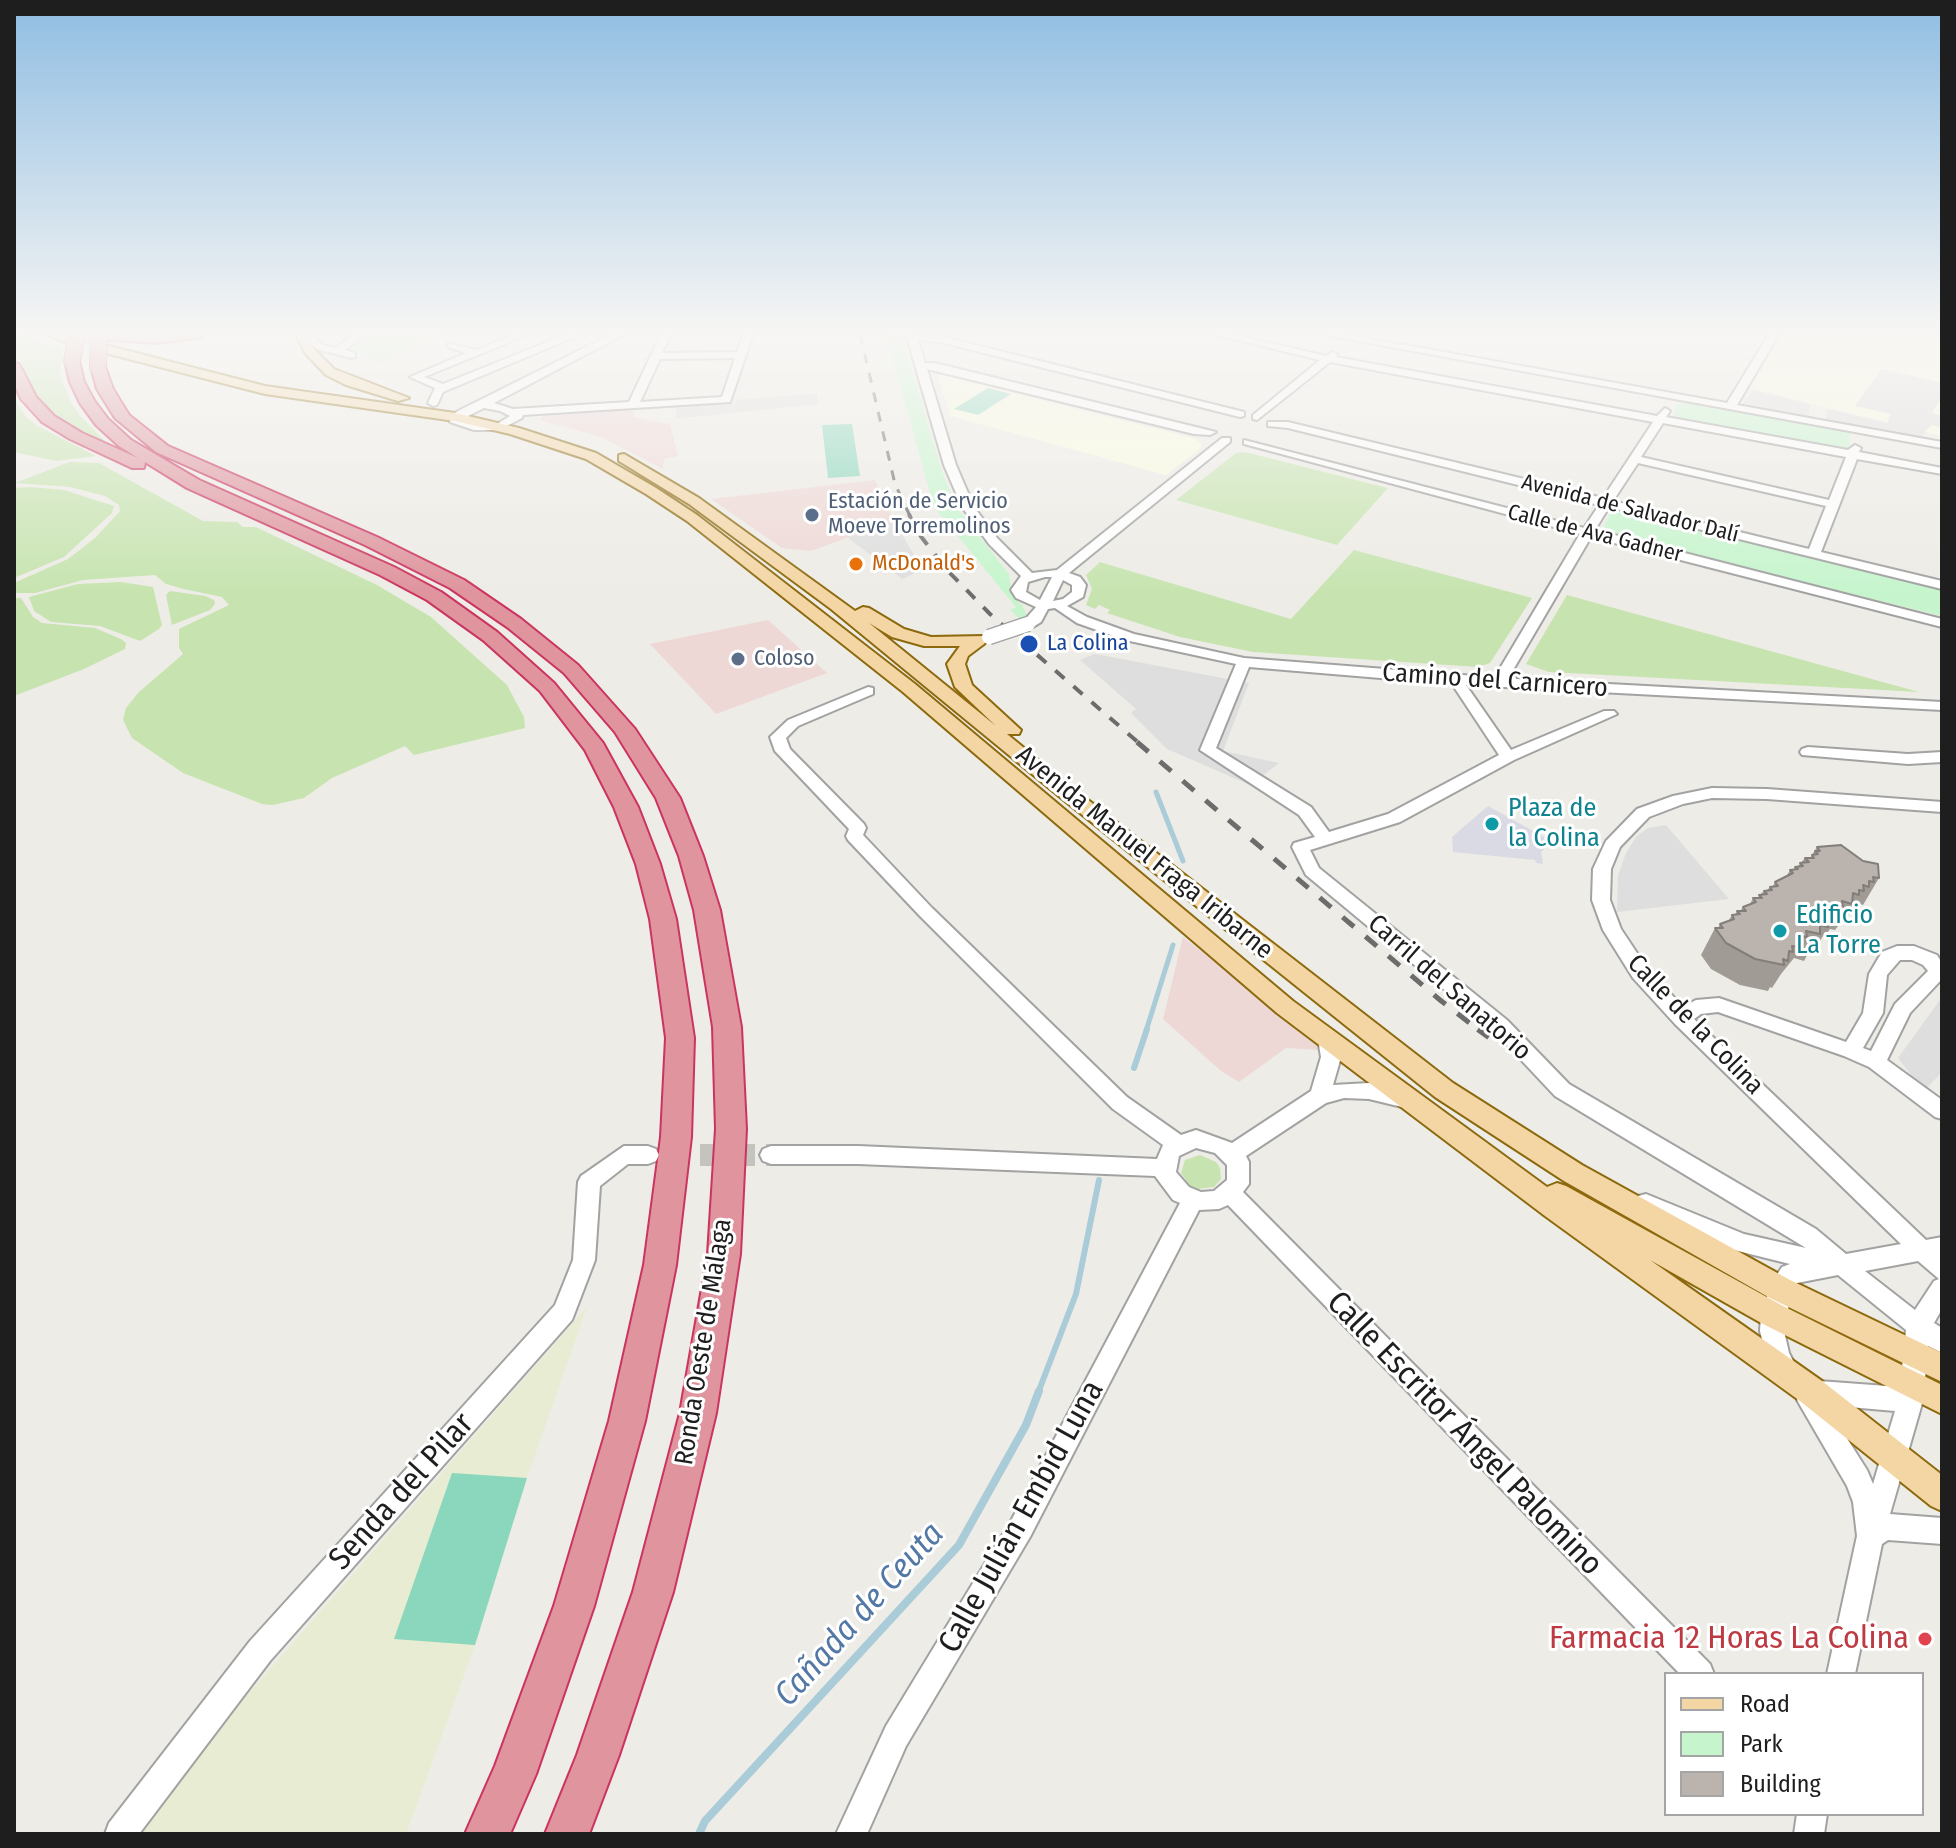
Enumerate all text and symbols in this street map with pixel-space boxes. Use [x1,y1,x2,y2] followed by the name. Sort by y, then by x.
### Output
[1519,469,1741,549] street label: Avenida de Salvador Dalí
[828,489,1010,540] place label: Estación de Servicio Moeve Torremolinos
[1505,500,1685,568] street label: Calle de Ava Gadner
[803,506,821,524] marker: Estación de Servicio Moeve Torremolinos
[872,551,975,577] place label: McDonald's
[847,555,865,573] marker: McDonald's
[1047,631,1129,657] place label: La Colina
[1018,633,1040,655] marker: La Colina
[754,646,815,672] place label: Coloso
[729,650,747,668] marker: Coloso
[1381,658,1609,704] street label: Camino del Carnicero
[1009,740,1279,966] street label: Avenida Manuel Fraga Iribarne
[1508,793,1600,854] place label: Plaza de la Colina
[1483,815,1501,833] marker: Plaza de la Colina
[1796,900,1881,962] place label: Edificio La Torre
[1361,909,1537,1067] street label: Carril del Sanatorio
[1771,922,1789,940] marker: Edificio La Torre
[1620,948,1770,1102] street label: Calle de la Colina
[669,1217,739,1467] street label: Ronda Oeste de Málaga
[1318,1284,1610,1584] street label: Calle Escritor Ángel Palomino
[931,1374,1113,1660] street label: Calle Julián Embid Luna
[322,1406,482,1578] street label: Senda del Pilar
[767,1515,953,1715] water label: Cañada de Ceuta
[1549,1620,1909,1658] place label: Farmacia 12 Horas La Colina
[1916,1630,1934,1648] marker: Farmacia 12 Horas La Colina
[1664,1672,1924,1816] legend
[1740,1690,1790,1718] text: Road
[1740,1730,1783,1758] text: Park
[1740,1770,1821,1798] text: Building

